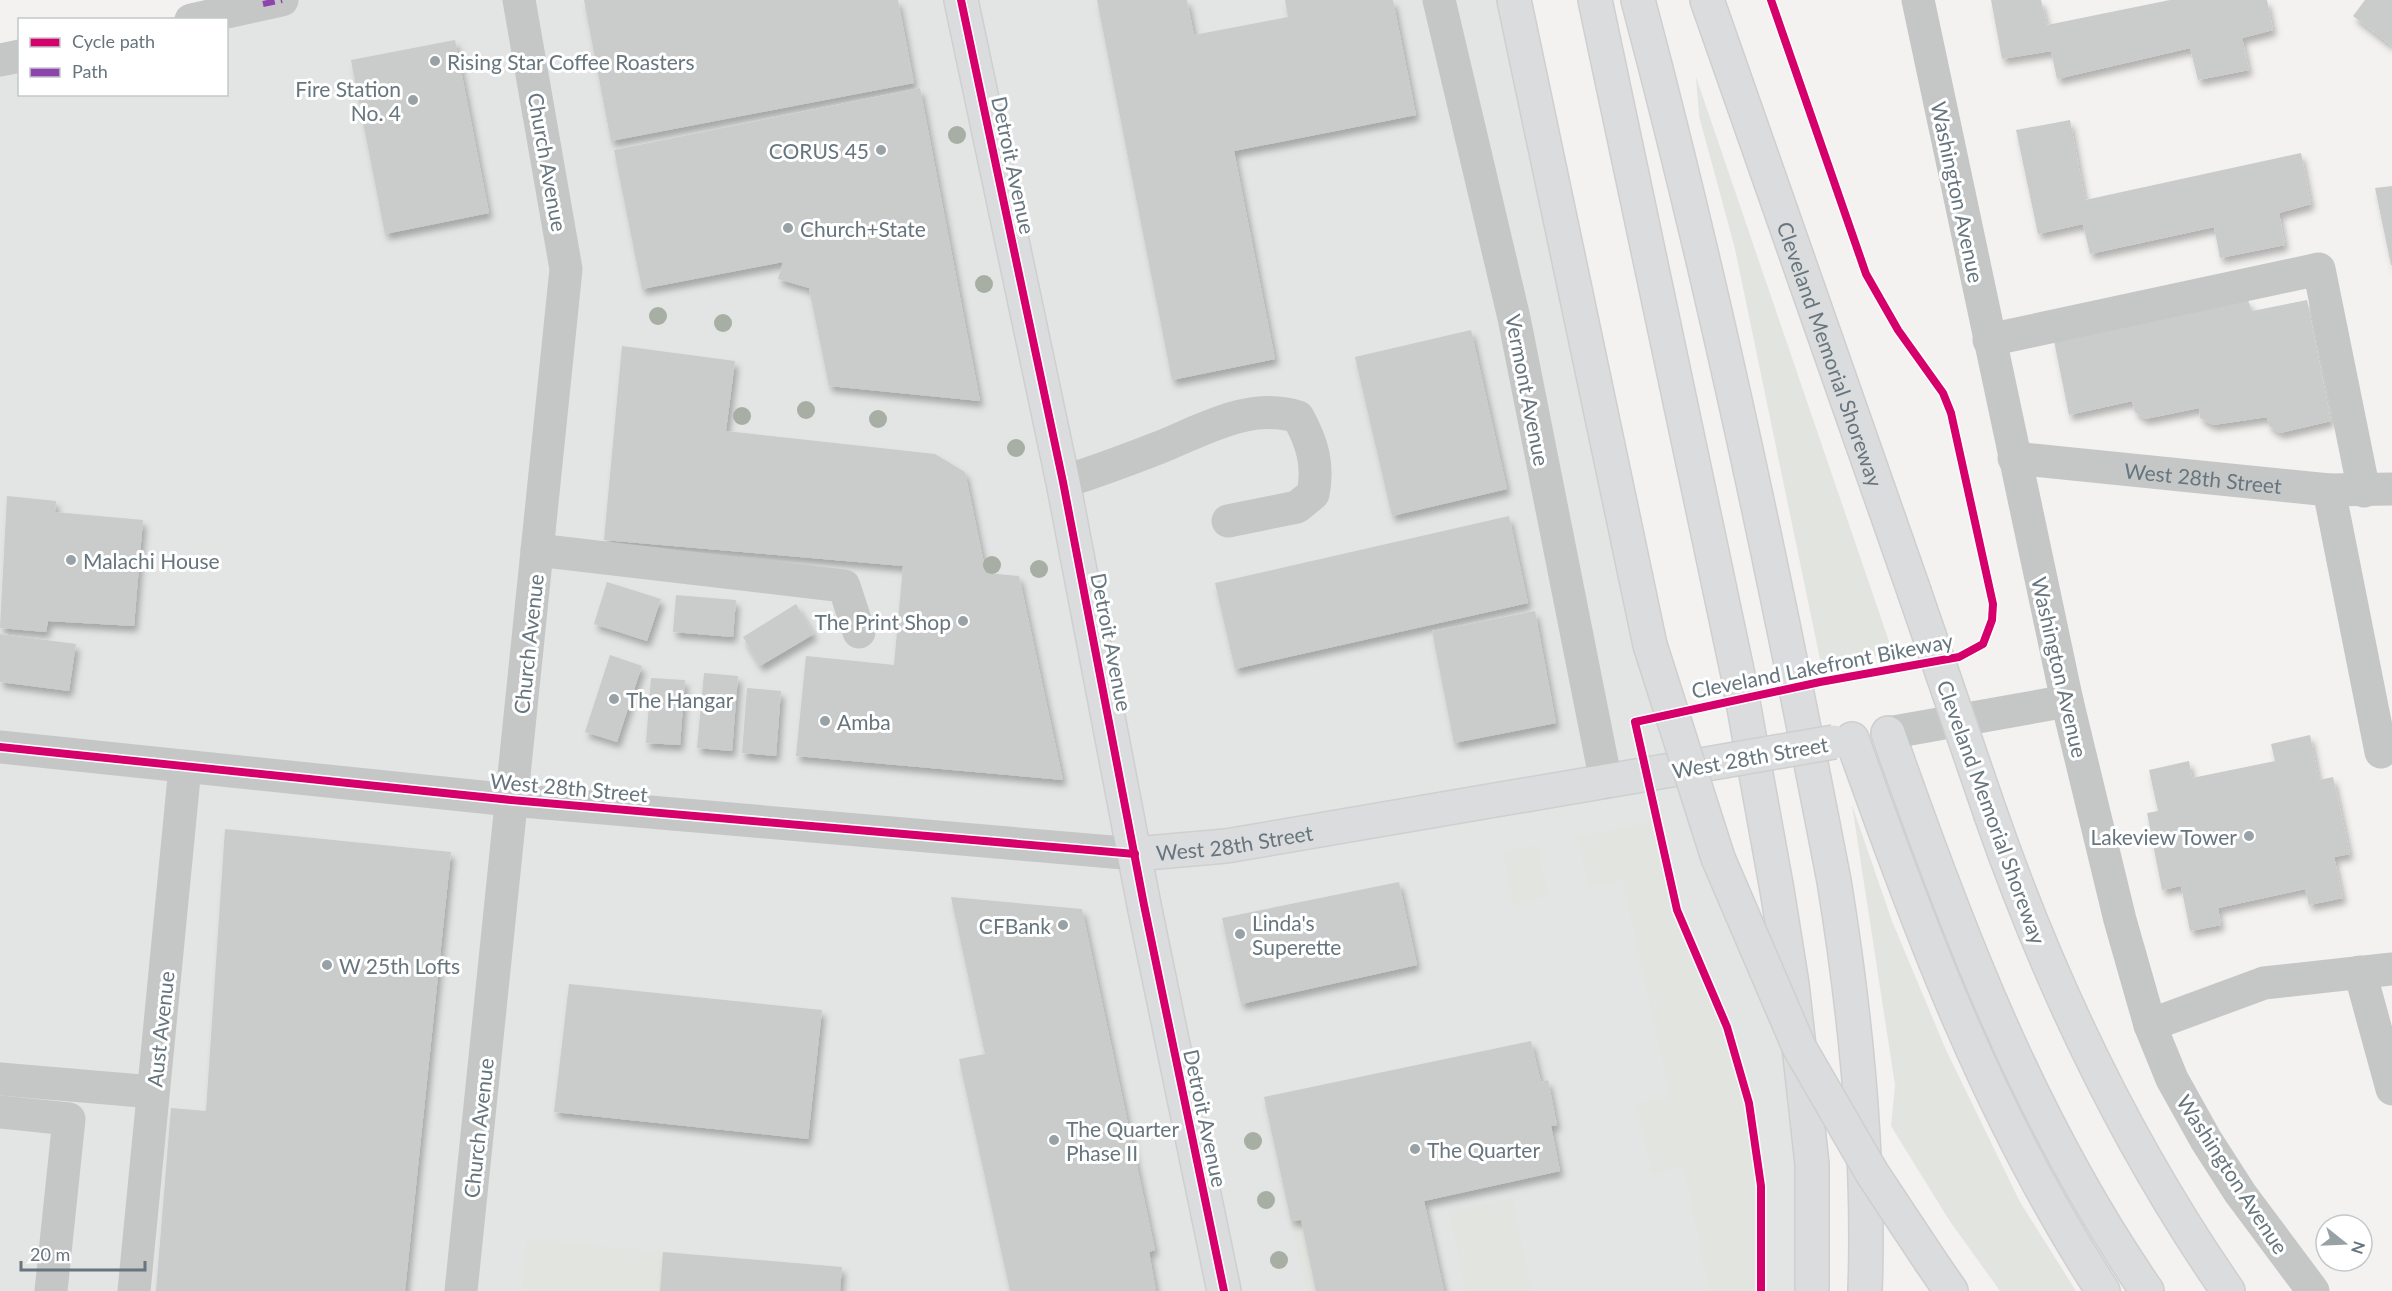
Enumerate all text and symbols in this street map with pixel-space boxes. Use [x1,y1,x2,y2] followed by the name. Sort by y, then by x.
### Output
[18,18,228,96] legend
[72,30,155,52] text: Cycle path
[447,49,694,74] place label: Rising Star Coffee Roasters
[428,54,442,68] marker: Rising Star Coffee Roasters
[72,60,108,82] text: Path
[295,76,401,125] place label: Fire Station No. 4
[523,91,573,233] street label: Church Avenue
[406,93,420,107] marker: Fire Station No. 4
[987,94,1041,236] street label: Detroit Avenue
[1927,99,1989,285] street label: Washington Avenue
[769,138,869,163] place label: CORUS 45
[874,143,888,157] marker: CORUS 45
[800,216,926,241] place label: Church+State
[1773,218,1889,490] street label: Cleveland Memorial Shoreway
[781,221,795,235] marker: Church+State
[1501,312,1555,468] street label: Vermont Avenue
[2123,457,2283,498] street label: West 28th Street
[83,548,220,573] place label: Malachi House
[64,553,78,567] marker: Malachi House
[1086,571,1138,713] street label: Detroit Avenue
[508,573,548,715] street label: Church Avenue
[2027,574,2093,760] street label: Washington Avenue
[814,609,951,634] place label: The Print Shop
[956,614,970,628] marker: The Print Shop
[1689,627,1955,703] street label: Cleveland Lakefront Bikeway
[1933,677,2052,948] street label: Cleveland Memorial Shoreway
[626,687,734,712] place label: The Hangar
[607,692,621,706] marker: The Hangar
[837,709,891,734] place label: Amba
[818,714,832,728] marker: Amba
[1670,731,1830,783] street label: West 28th Street
[489,768,649,806] street label: West 28th Street
[1155,819,1315,865] street label: West 28th Street
[2091,824,2237,849] place label: Lakeview Tower
[2242,829,2256,843] marker: Lakeview Tower
[1252,910,1341,959] place label: Linda's Superette
[979,913,1051,938] place label: CFBank
[1056,918,1070,932] marker: CFBank
[1233,927,1247,941] marker: Linda's Superette
[339,953,460,978] place label: W 25th Lofts
[320,958,334,972] marker: W 25th Lofts
[141,970,179,1088] street label: Aust Avenue
[1179,1047,1233,1189] street label: Detroit Avenue
[458,1057,498,1199] street label: Church Avenue
[2172,1090,2294,1258] street label: Washington Avenue
[1066,1116,1179,1165] place label: The Quarter Phase II
[1047,1133,1061,1147] marker: The Quarter Phase II
[1427,1137,1540,1162] place label: The Quarter
[1408,1142,1422,1156] marker: The Quarter
[2314,1213,2374,1273] north arrow
[21,1234,146,1272] scale bar
[2348,1239,2370,1257] text: N
[30,1243,70,1265] text: 20 m

